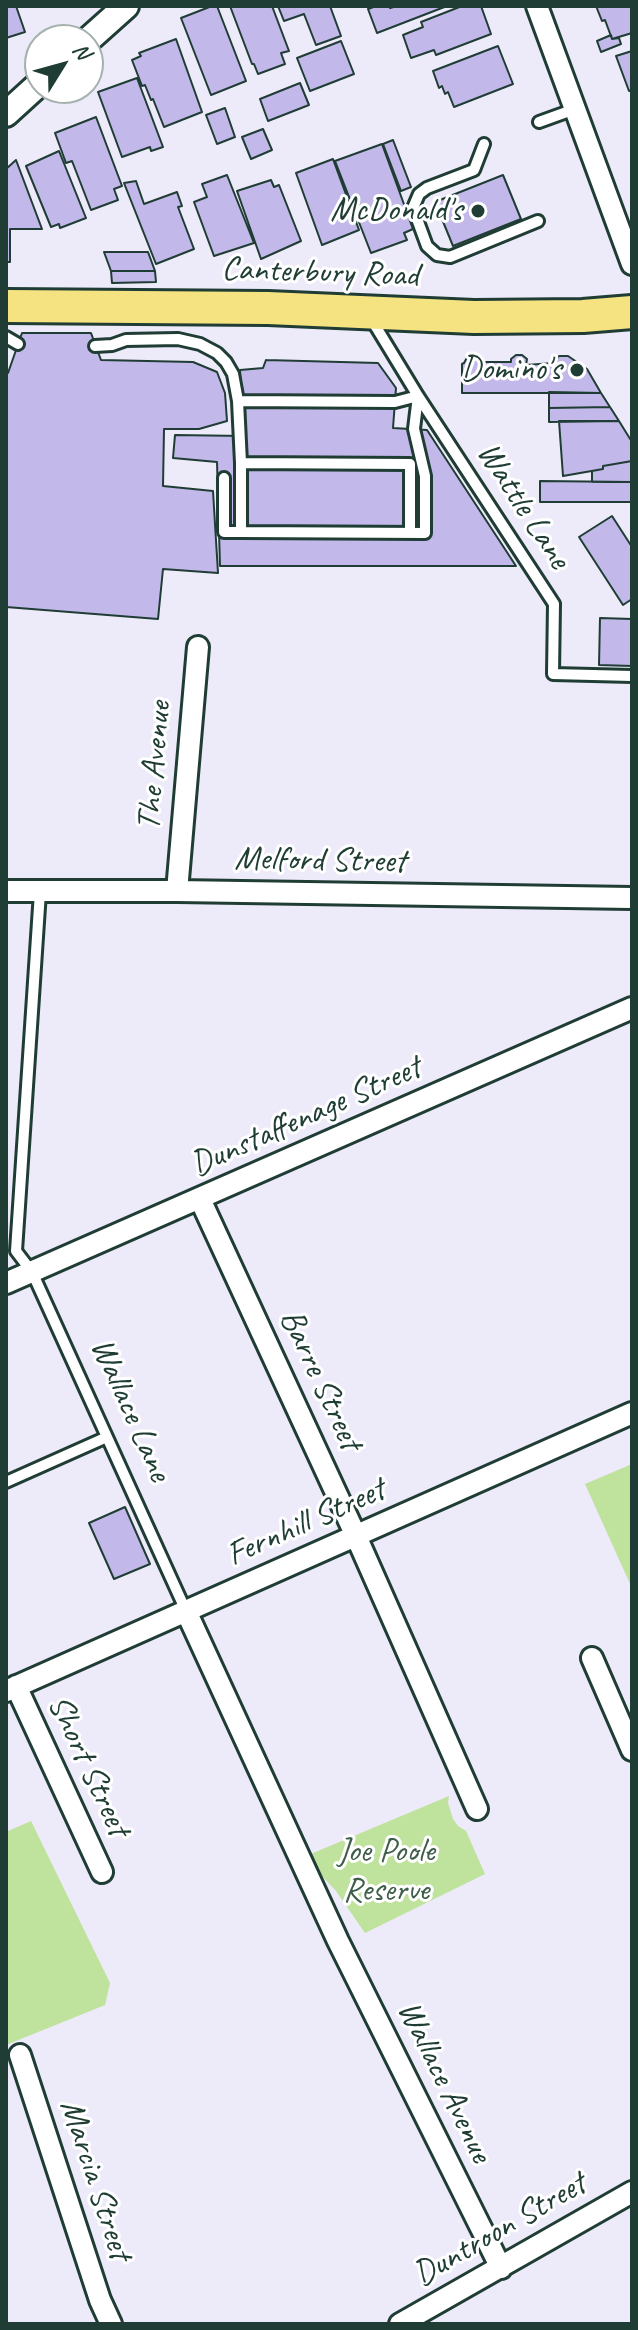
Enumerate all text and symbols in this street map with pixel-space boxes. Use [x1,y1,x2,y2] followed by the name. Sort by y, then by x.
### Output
[24,24,104,104] north arrow
[66,37,97,65] text: N
[330,191,462,231] place label: McDonald's
[469,202,487,220] marker: McDonald's
[221,249,419,297] street label: Canterbury Road
[461,350,561,390] place label: Domino's
[568,361,586,379] marker: Domino's
[467,435,579,577] street label: Wattle Lane
[129,700,181,832] street label: The Avenue
[234,839,406,883] street label: Melford Street
[185,1048,427,1186] street label: Dunstaffenage Street
[270,1303,370,1457] street label: Barre Street
[80,1332,180,1488] street label: Wallace Lane
[220,1470,392,1576] street label: Fernhill Street
[38,1689,138,1843] street label: Short Street
[338,1832,434,1912] park label: Joe Poole Reserve
[387,1995,501,2169] street label: Wallace Avenue
[50,2095,140,2265] street label: Marcia Street
[406,2164,594,2296] street label: Duntroon Street

